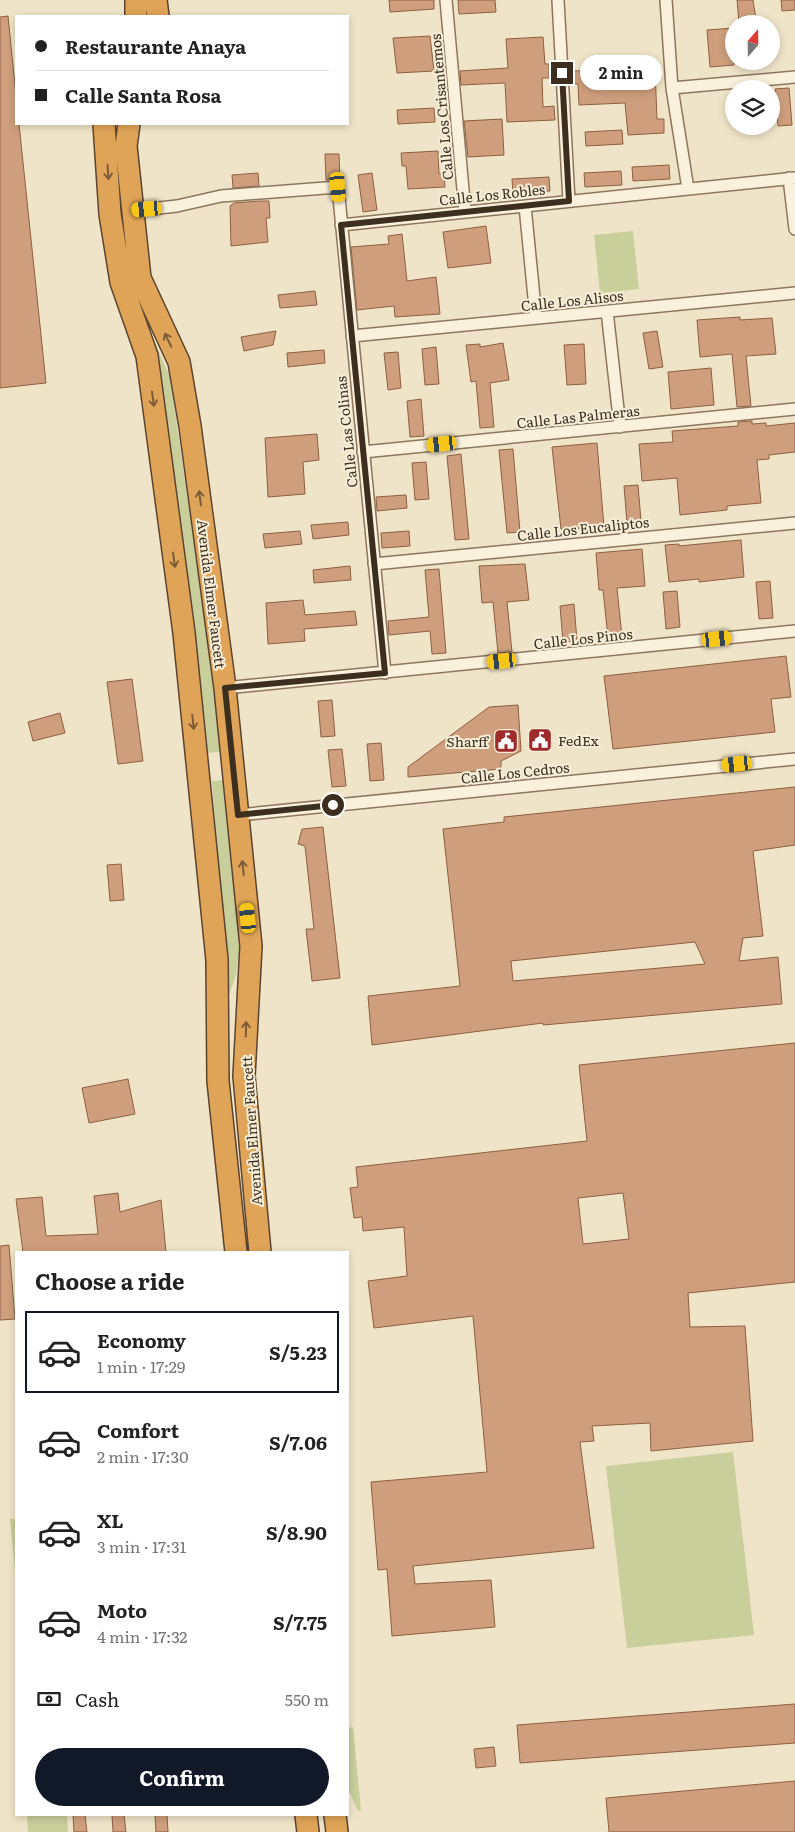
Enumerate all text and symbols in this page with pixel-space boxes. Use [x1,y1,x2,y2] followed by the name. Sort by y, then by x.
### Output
[725,15,780,70] north arrow
[725,15,780,135] map controls
[65,32,246,60] text: Restaurante Anaya
[425,33,457,181] street label: Calle Los Crisantemos
[580,56,662,90] callout: 2 min
[599,60,643,84] text: 2 min
[551,62,573,84] route end
[725,80,780,135] button: layers
[65,81,222,109] text: Calle Santa Rosa
[103,164,112,180] one-way arrow
[329,171,346,203] car
[438,179,546,209] street label: Calle Los Robles
[131,200,162,218] car
[520,285,624,315] street label: Calle Los Alisos
[162,332,172,347] one-way arrow
[330,375,362,489] street label: Calle Las Colinas
[148,391,158,407] one-way arrow
[516,400,640,432] street label: Calle Las Palmeras
[426,435,457,453] car
[195,490,205,506] one-way arrow
[516,511,650,545] street label: Calle Los Eucaliptos
[193,518,231,670] street label: Avenida Elmer Faucett
[169,552,179,568] one-way arrow
[533,623,633,653] street label: Calle Los Pinos
[701,630,732,648] car
[486,652,517,670] car
[188,713,198,729] one-way arrow
[527,727,553,753] public building icon: FedEx
[493,728,519,754] public building icon: Sharff
[558,730,599,750] place label: FedEx
[446,731,489,751] place label: Sharff
[721,755,752,773] car
[460,756,570,788] street label: Calle Los Cedros
[322,794,344,816] route start
[238,860,248,876] one-way arrow
[238,902,257,934] car
[241,1022,250,1038] one-way arrow
[236,1055,266,1206] street label: Avenida Elmer Faucett
[35,1264,184,1297] text: Choose a ride
[97,1326,186,1354] text: Economy
[37,1330,82,1375] icon: car
[269,1338,327,1366] text: S/5.23
[97,1354,185,1378] text: 1 min · 17:29
[97,1416,179,1444] text: Comfort
[37,1420,82,1465] icon: car
[269,1428,327,1456] text: S/7.06
[97,1444,188,1468] text: 2 min · 17:30
[97,1506,124,1534] text: XL
[37,1510,82,1555] icon: car
[266,1518,327,1546] text: S/8.90
[97,1534,186,1558] text: 3 min · 17:31
[97,1596,147,1624] text: Moto
[37,1600,82,1645] icon: car
[273,1608,327,1636] text: S/7.75
[97,1624,187,1648] text: 4 min · 17:32
[35,1685,63,1713] icon: cash
[75,1685,119,1713] text: Cash
[285,1687,329,1711] text: 550 m
[35,1748,329,1806] button: Confirm

